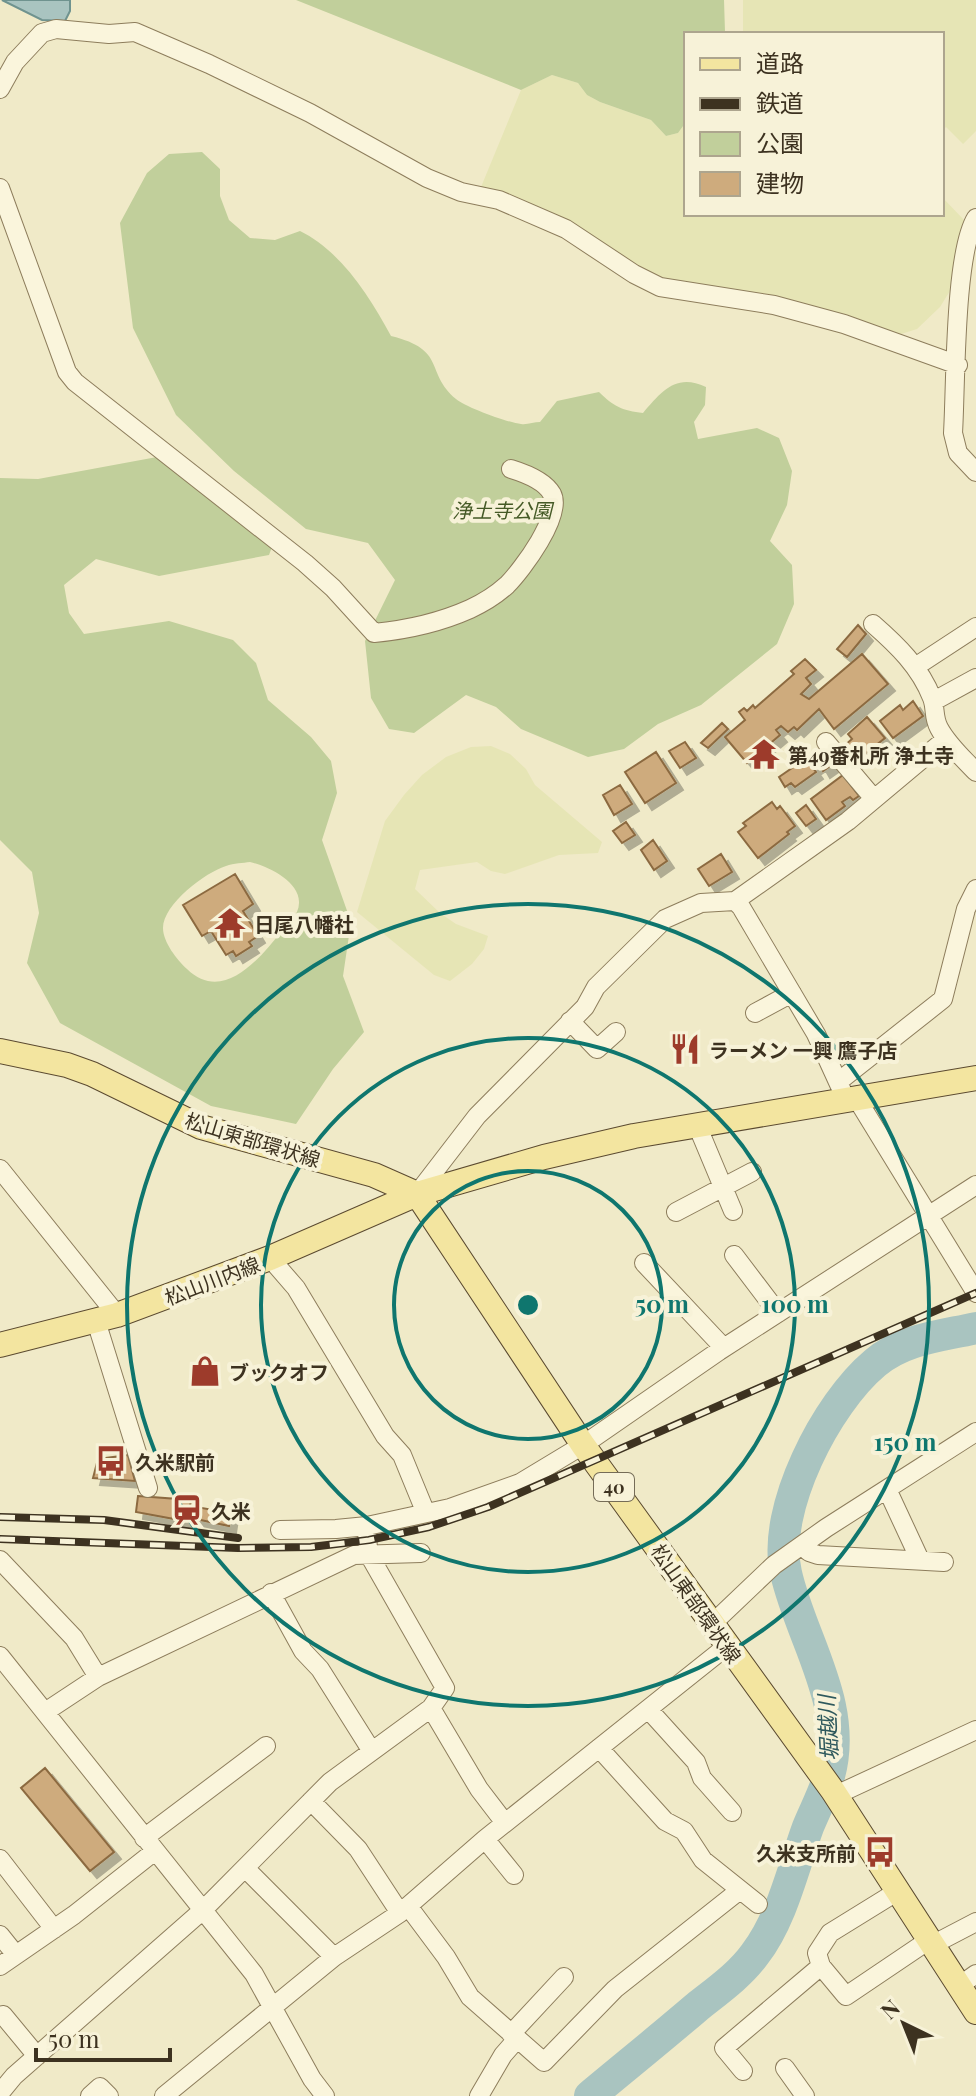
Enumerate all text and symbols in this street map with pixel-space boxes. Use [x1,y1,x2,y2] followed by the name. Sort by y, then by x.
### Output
[684,32,944,216] legend
[756,46,804,78] text: 道路
[756,86,804,118] text: 鉄道
[756,126,804,158] text: 公園
[756,166,804,198] text: 建物
[452,496,555,523] park label: 浄土寺公園
[747,737,781,771] temple icon: 第49番札所 浄土寺
[788,741,954,768] place label: 第49番札所 浄土寺
[213,906,247,940] temple icon: 日尾八幡社
[254,910,354,937] place label: 日尾八幡社
[668,1032,702,1066] restaurant icon: ラーメン 一興 鷹子店
[709,1036,898,1063] place label: ラーメン 一興 鷹子店
[182,1106,324,1172] street label: 松山東部環状線
[160,1249,264,1311] street label: 松山川内線
[635,1287,689,1319] text: 50 m
[761,1287,829,1319] text: 100 m
[514,1291,542,1319] centre of rings
[188,1354,222,1388] shop icon: ブックオフ
[229,1358,329,1385] place label: ブックオフ
[874,1425,937,1457] text: 150 m
[94,1444,128,1478] bus stop icon: 久米駅前
[135,1448,215,1475] place label: 久米駅前
[594,1473,634,1501] road number: 40
[170,1493,204,1527] station icon: 久米
[211,1497,251,1524] place label: 久米
[646,1538,748,1668] street label: 松山東部環状線
[810,1692,844,1762] water label: 堀越川
[863,1835,897,1869] bus stop icon: 久米支所前
[756,1839,856,1866] place label: 久米支所前
[864,1984,944,2064] north arrow
[874,1992,906,2025] text: N
[36,2012,170,2062] scale bar
[48,2022,100,2054] text: 50 m

